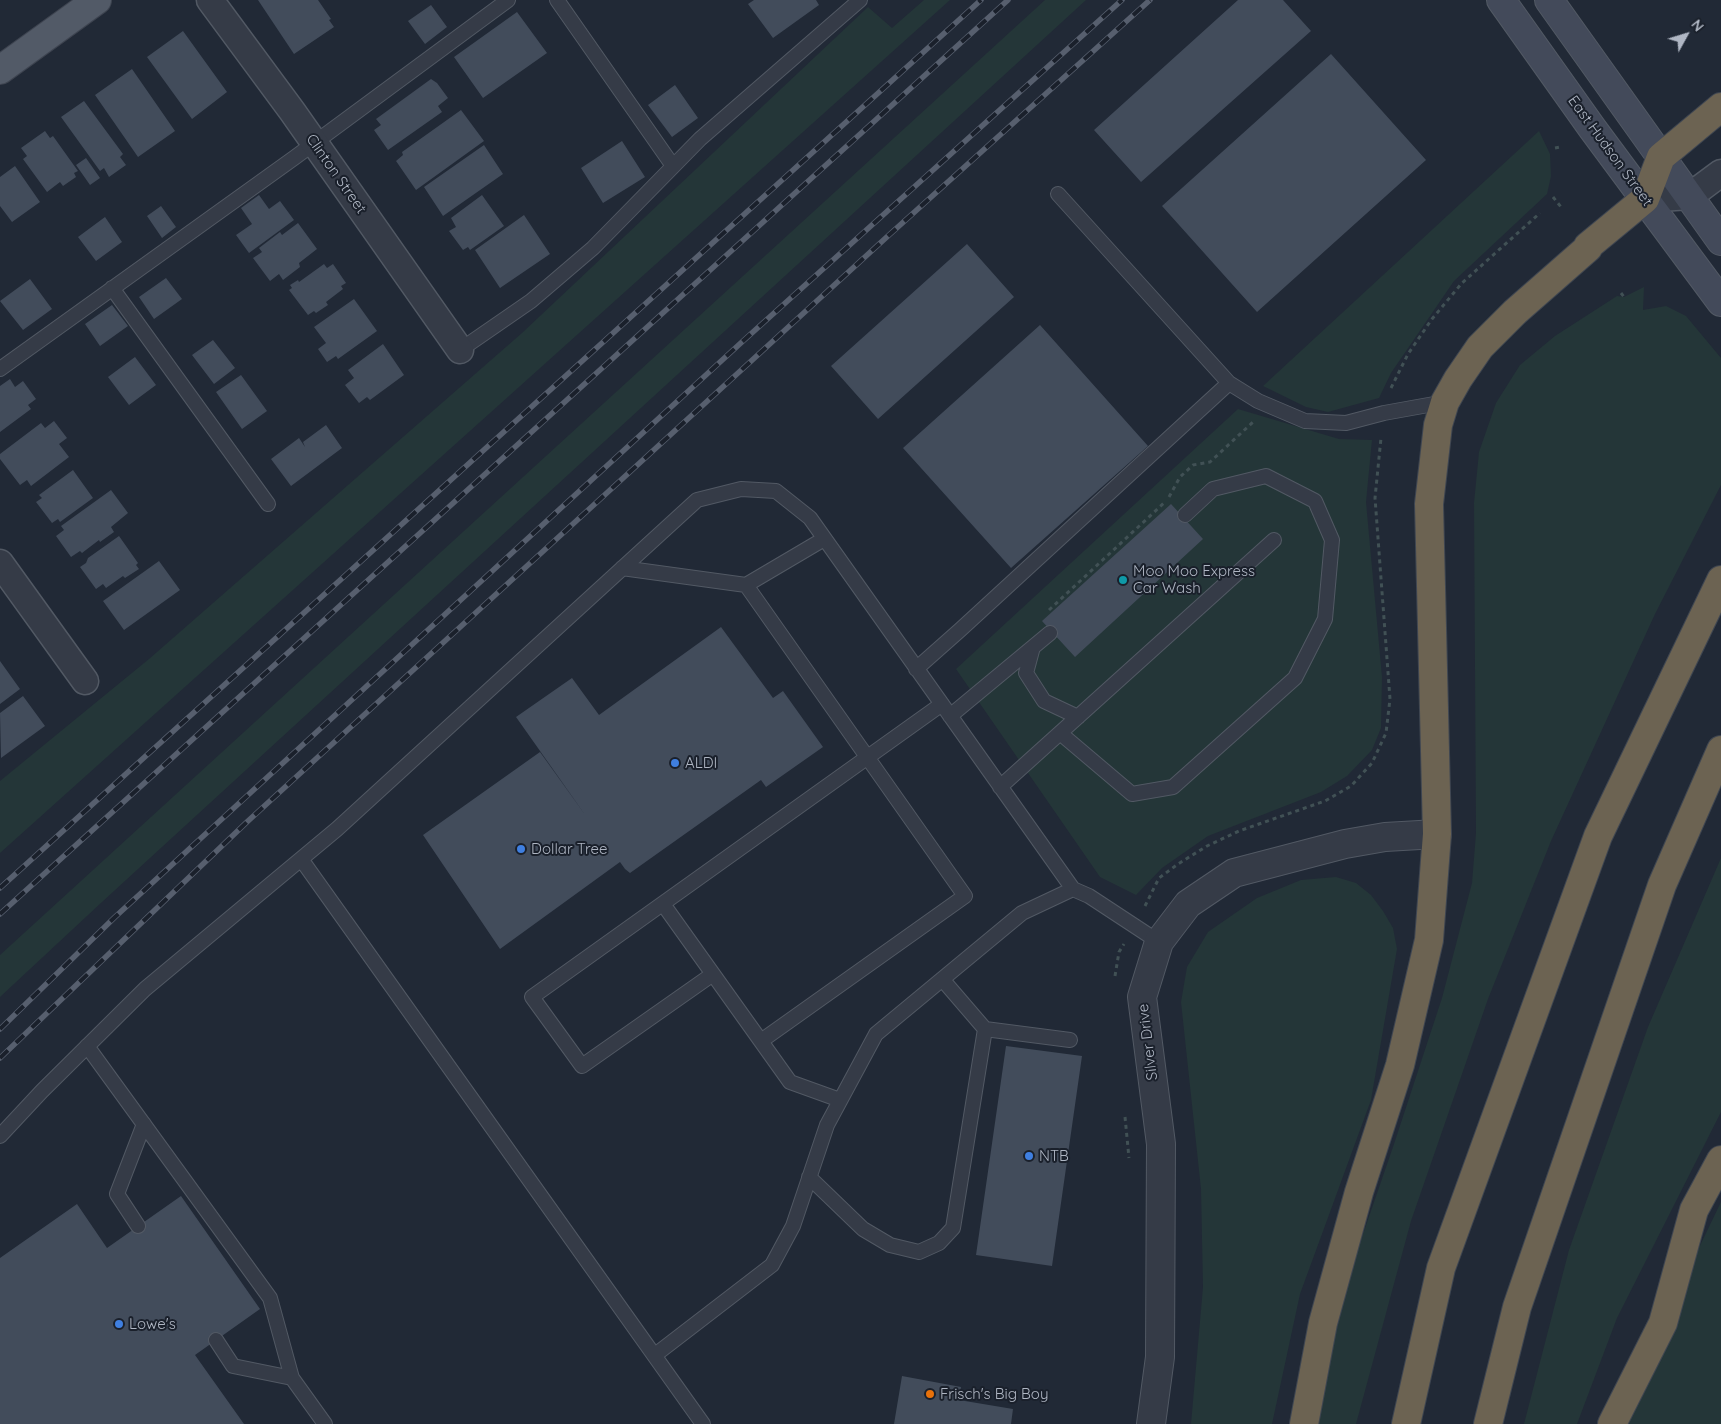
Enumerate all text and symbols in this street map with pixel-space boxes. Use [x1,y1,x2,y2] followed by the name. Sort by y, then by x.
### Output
[1661,10,1711,60] north arrow
[1687,16,1708,35] text: N
[1564,92,1656,210] street label: East Hudson Street
[302,131,370,217] street label: Clinton Street
[1133,562,1255,597] place label: Moo Moo Express Car Wash
[1117,574,1129,586] marker: Moo Moo Express Car Wash
[685,754,717,772] place label: ALDI
[669,757,681,769] marker: ALDI
[531,840,607,858] place label: Dollar Tree
[515,843,527,855] marker: Dollar Tree
[1134,1003,1162,1081] street label: Silver Drive
[1039,1147,1069,1165] place label: NTB
[1023,1150,1035,1162] marker: NTB
[129,1315,176,1333] place label: Lowe's
[113,1318,125,1330] marker: Lowe's
[940,1385,1048,1403] place label: Frisch's Big Boy
[924,1388,936,1400] marker: Frisch's Big Boy

